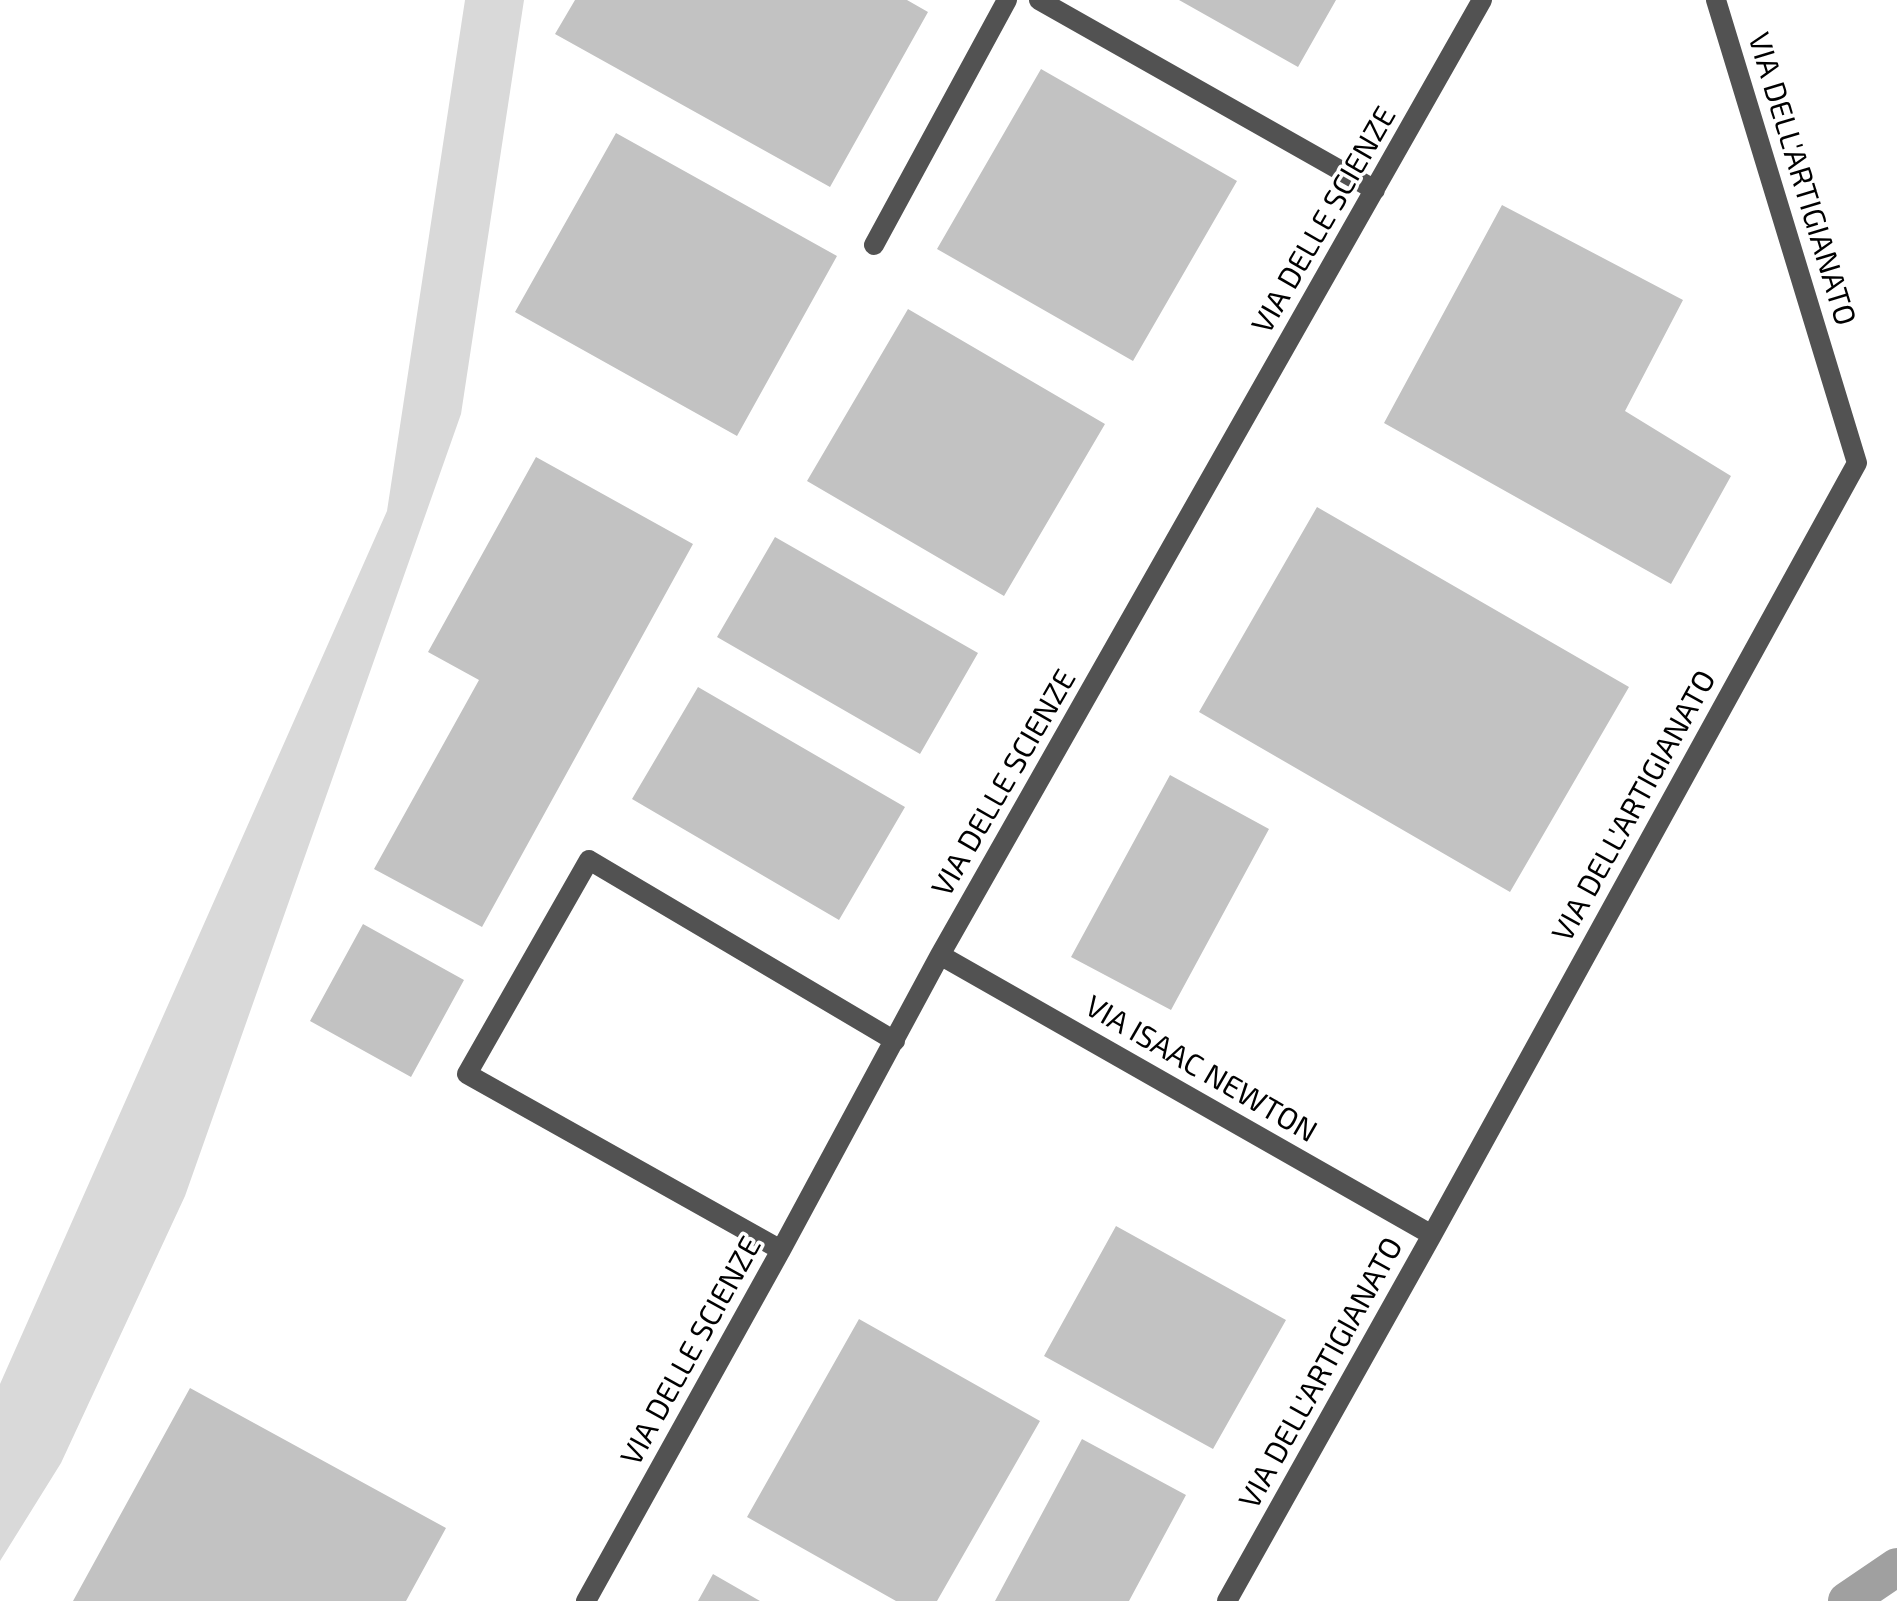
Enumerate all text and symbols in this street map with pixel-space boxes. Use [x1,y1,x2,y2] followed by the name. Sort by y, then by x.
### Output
[1740,28,1864,330] street label: VIA DELL'ARTIGIANATO
[1244,100,1404,340] street label: VIA DELLE SCIENZE
[924,663,1084,903] street label: VIA DELLE SCIENZE
[1545,664,1723,948] street label: VIA DELL'ARTIGIANATO
[1079,988,1323,1150] street label: VIA ISAAC NEWTON
[613,1230,769,1472] street label: VIA DELLE SCIENZE
[1232,1231,1410,1515] street label: VIA DELL'ARTIGIANATO

